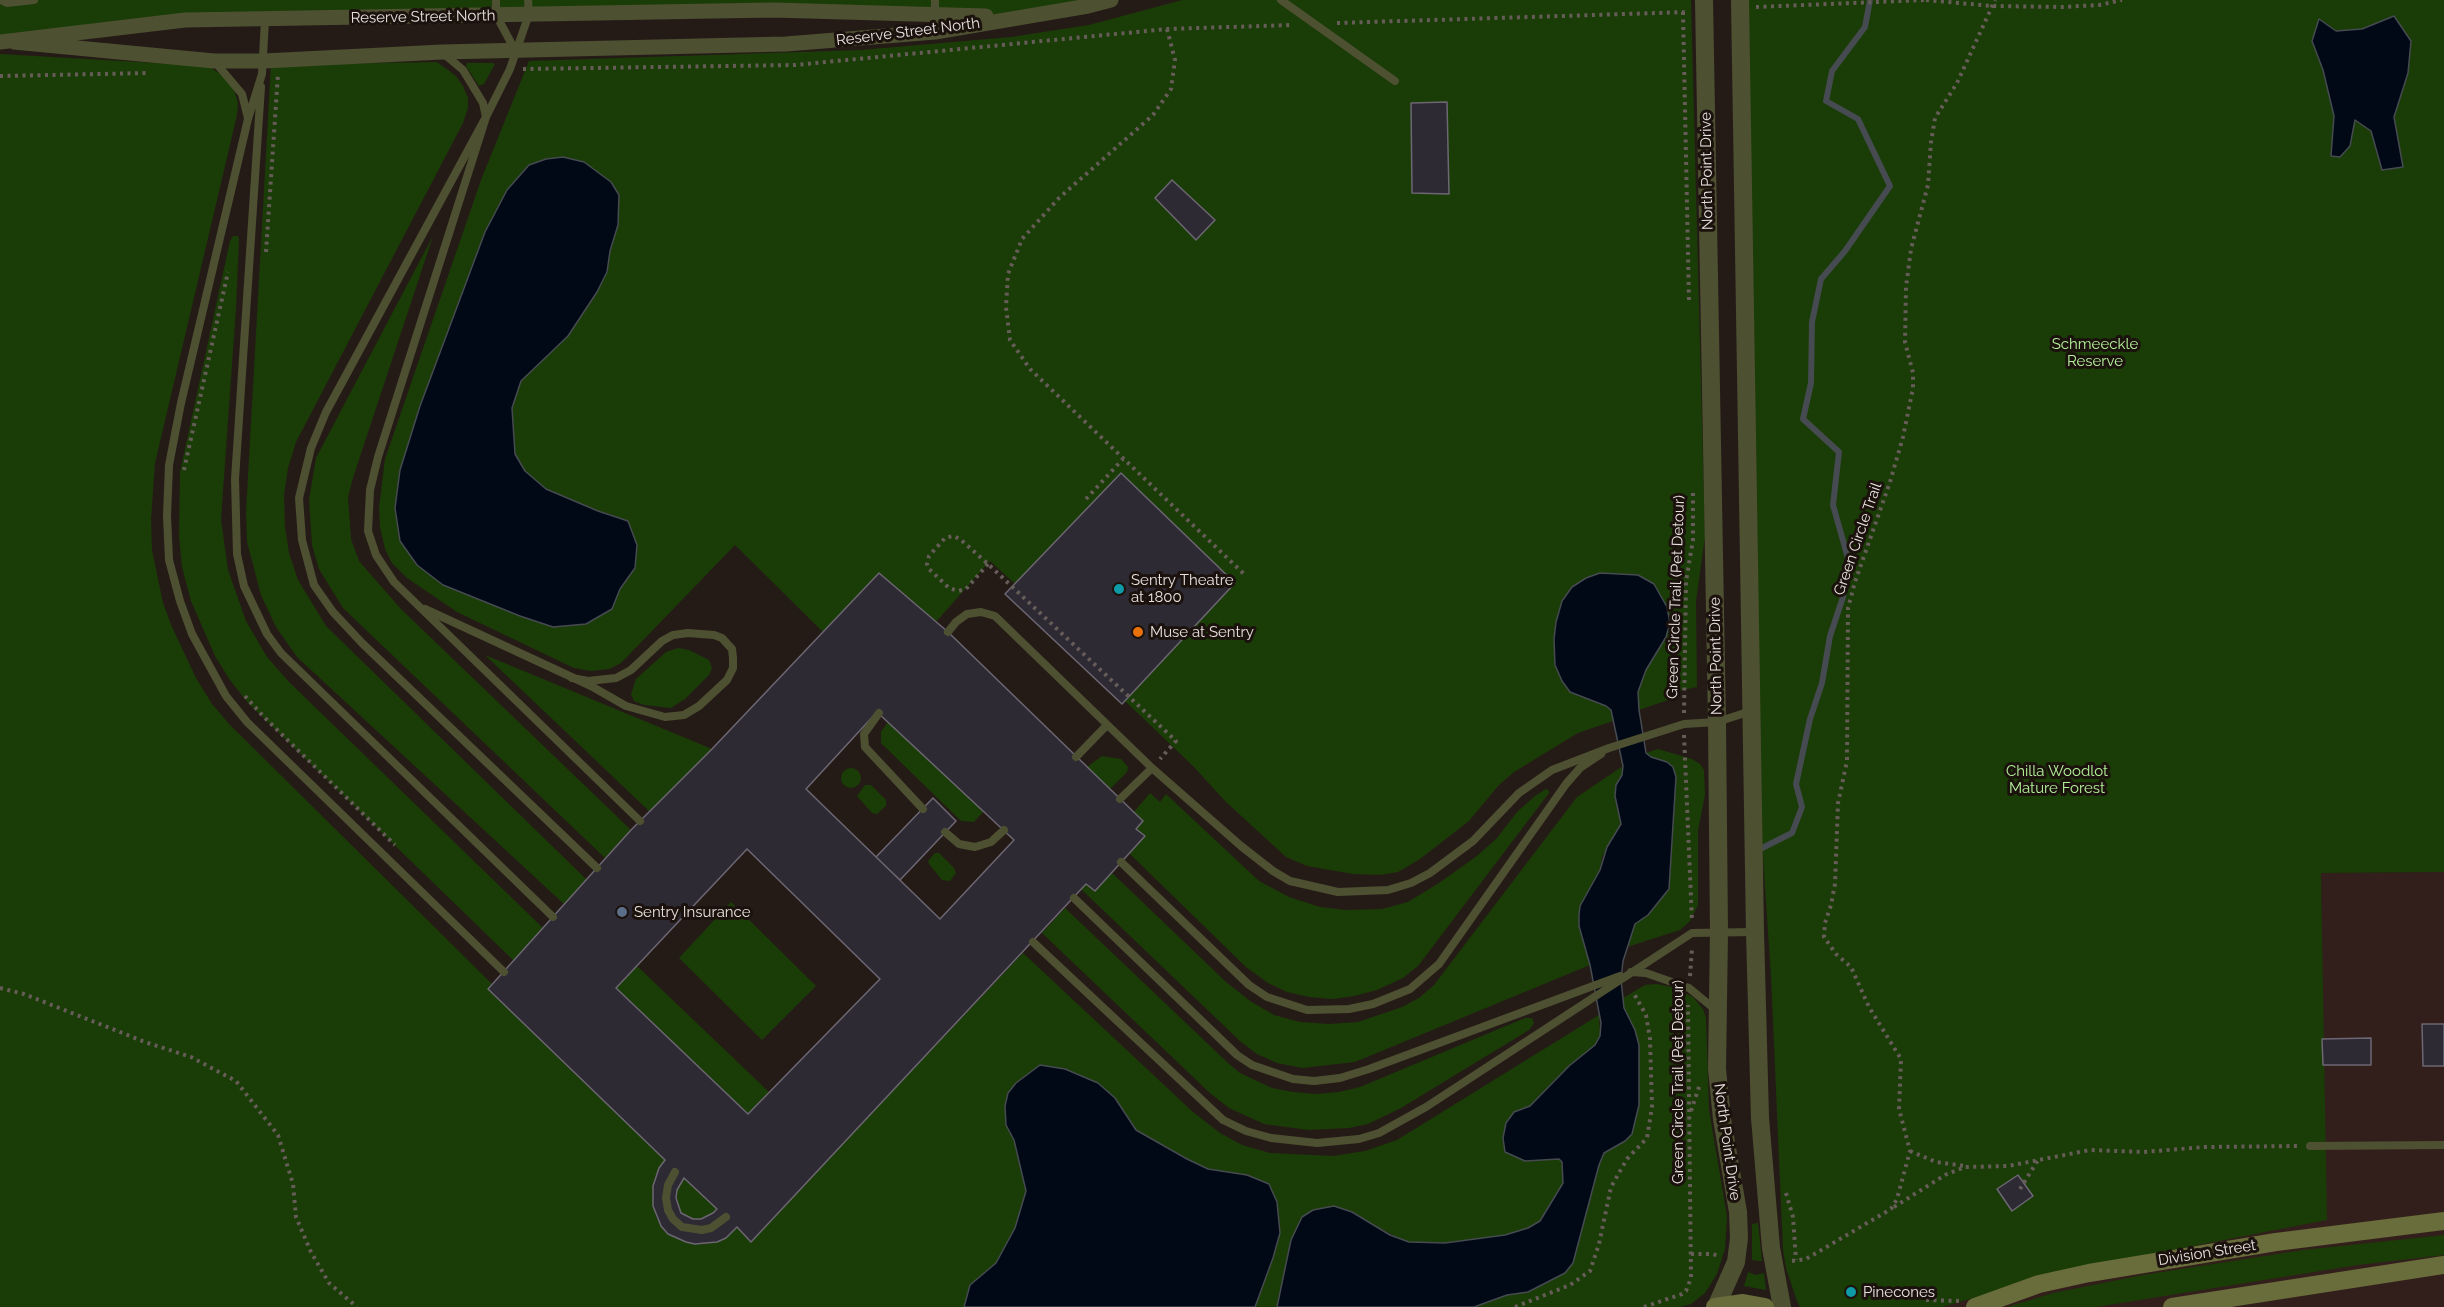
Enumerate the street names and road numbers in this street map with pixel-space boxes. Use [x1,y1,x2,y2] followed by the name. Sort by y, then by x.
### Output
[350,7,496,27] street label: Reserve Street North
[835,14,981,50] street label: Reserve Street North
[1697,112,1717,230] street label: North Point Drive
[1830,480,1886,598] street label: Green Circle Trail
[1663,495,1689,699] street label: Green Circle Trail (Pet Detour)
[1706,597,1726,715] street label: North Point Drive
[1669,980,1687,1184] street label: Green Circle Trail (Pet Detour)
[1710,1082,1744,1202] street label: North Point Drive
[2157,1236,2257,1270] street label: Division Street

